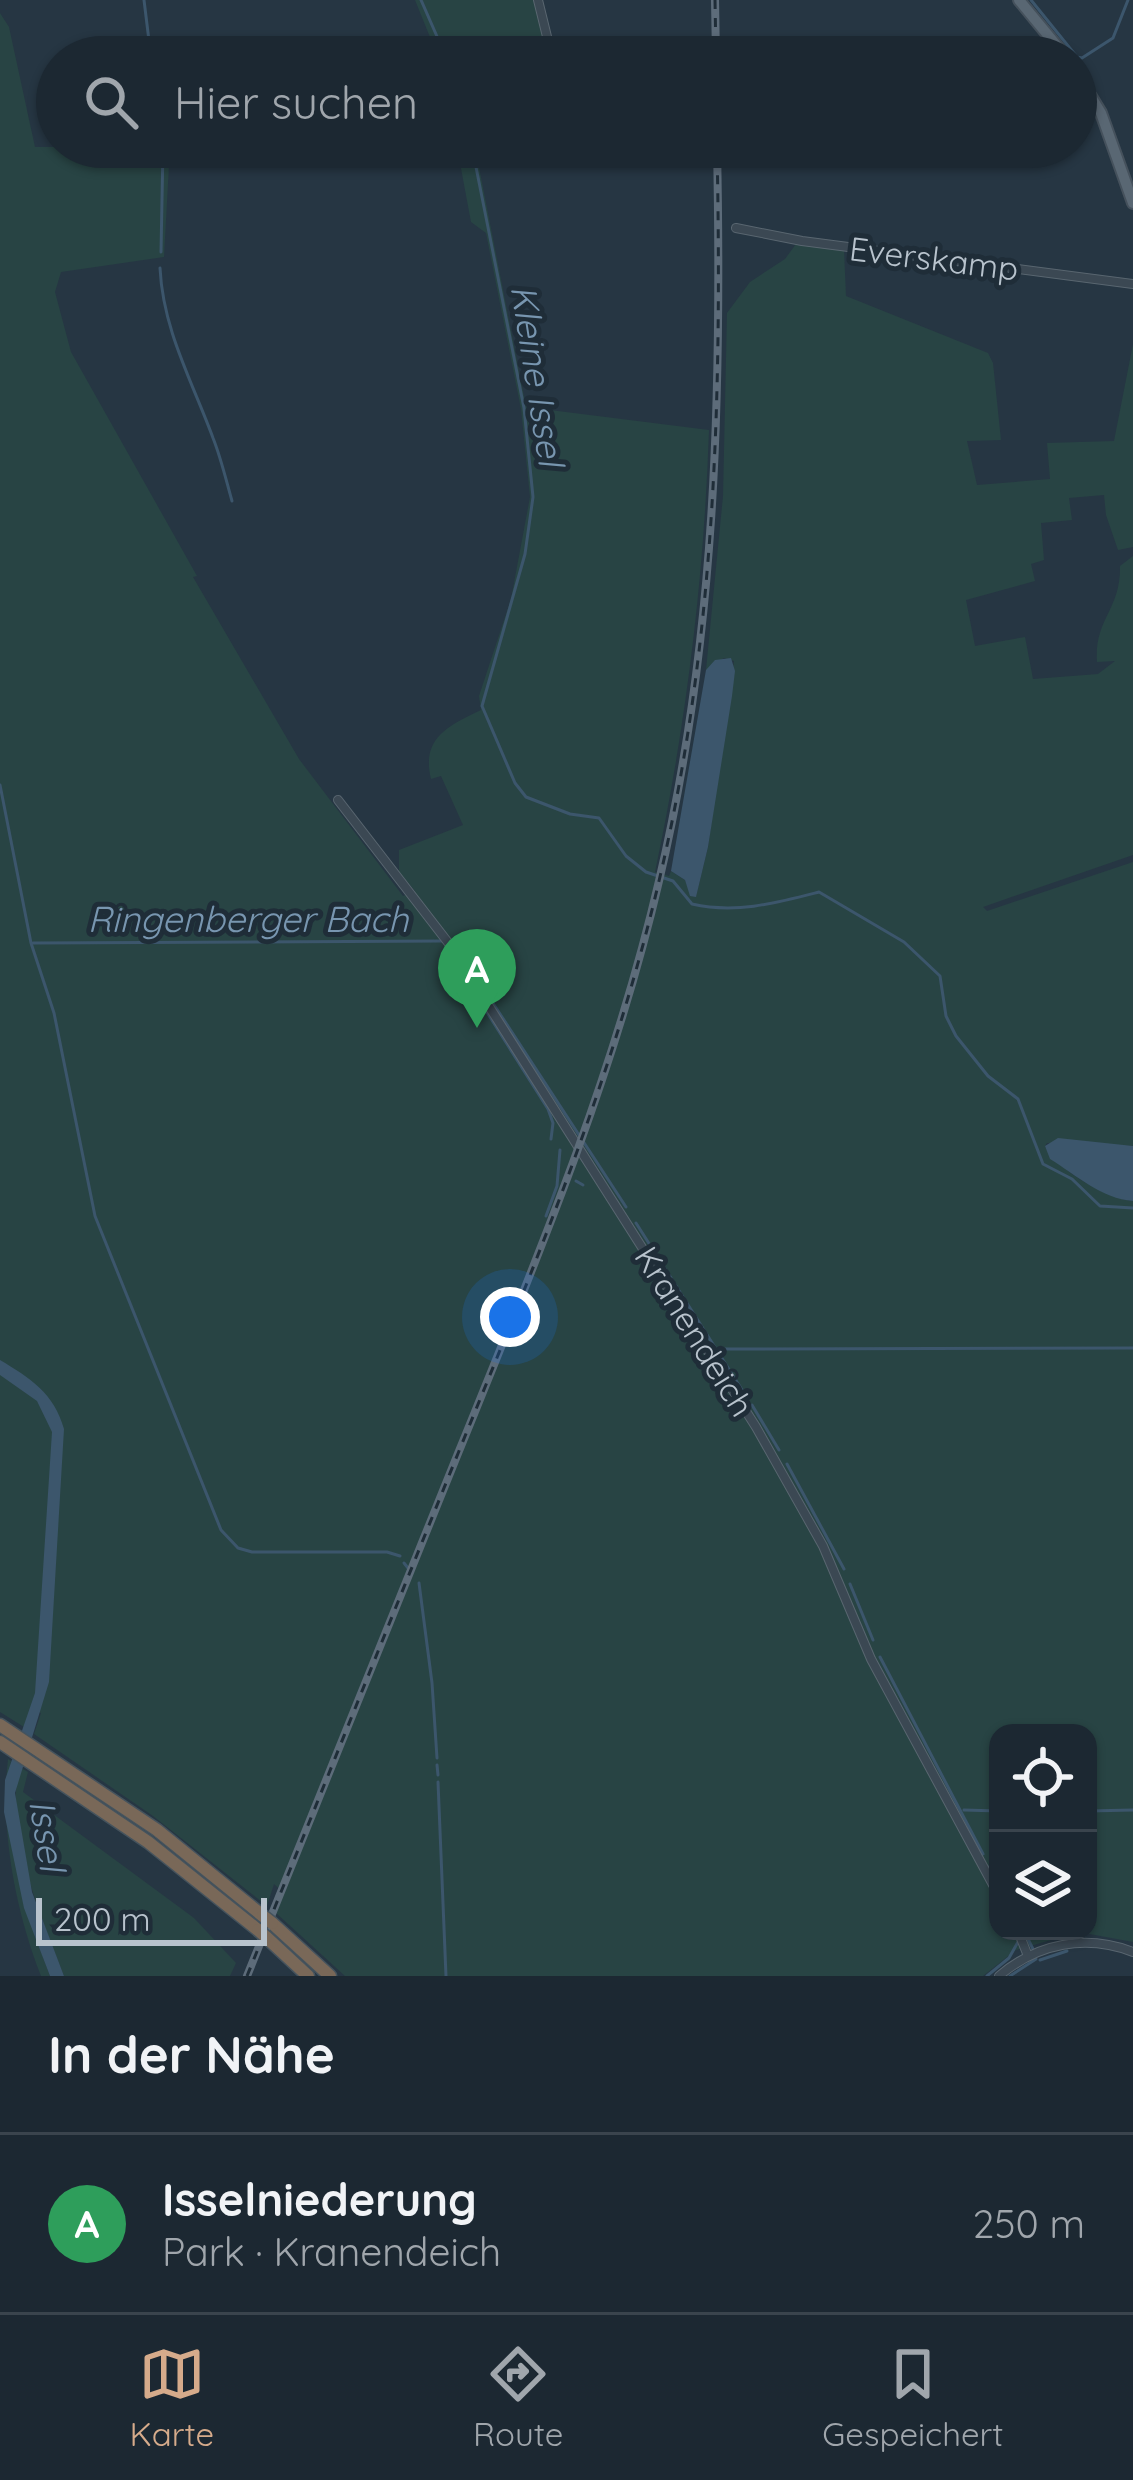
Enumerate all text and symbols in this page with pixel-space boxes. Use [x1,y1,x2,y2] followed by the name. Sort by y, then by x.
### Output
[36,36,1097,168] search box
[78,69,144,135] icon: search
[174,74,418,130] text: Hier suchen
[847,227,1021,289] street label: Everskamp
[501,281,575,472] water label: Kleine Issel
[87,896,409,941] water label: Ringenberger Bach
[438,929,516,1028] pin: A
[627,1238,763,1424] street label: Kranendeich
[480,1287,540,1347] your location
[989,1724,1097,1940] map controls
[989,1724,1097,1832] button: locate
[20,1796,76,1877] water label: Issel
[989,1832,1097,1940] button: layers
[36,1892,267,1945] scale bar
[54,1898,151,1939] text: 200 m
[48,2022,335,2086] text: In der Nähe
[162,2171,477,2227] text: Isselniederung
[75,2199,99,2248] text: A
[973,2199,1085,2248] text: 250 m
[162,2227,501,2276] text: Park · Kranendeich
[129,2341,214,2454] tab: Karte
[473,2341,563,2454] tab: Route
[822,2341,1004,2454] tab: Gespeichert

